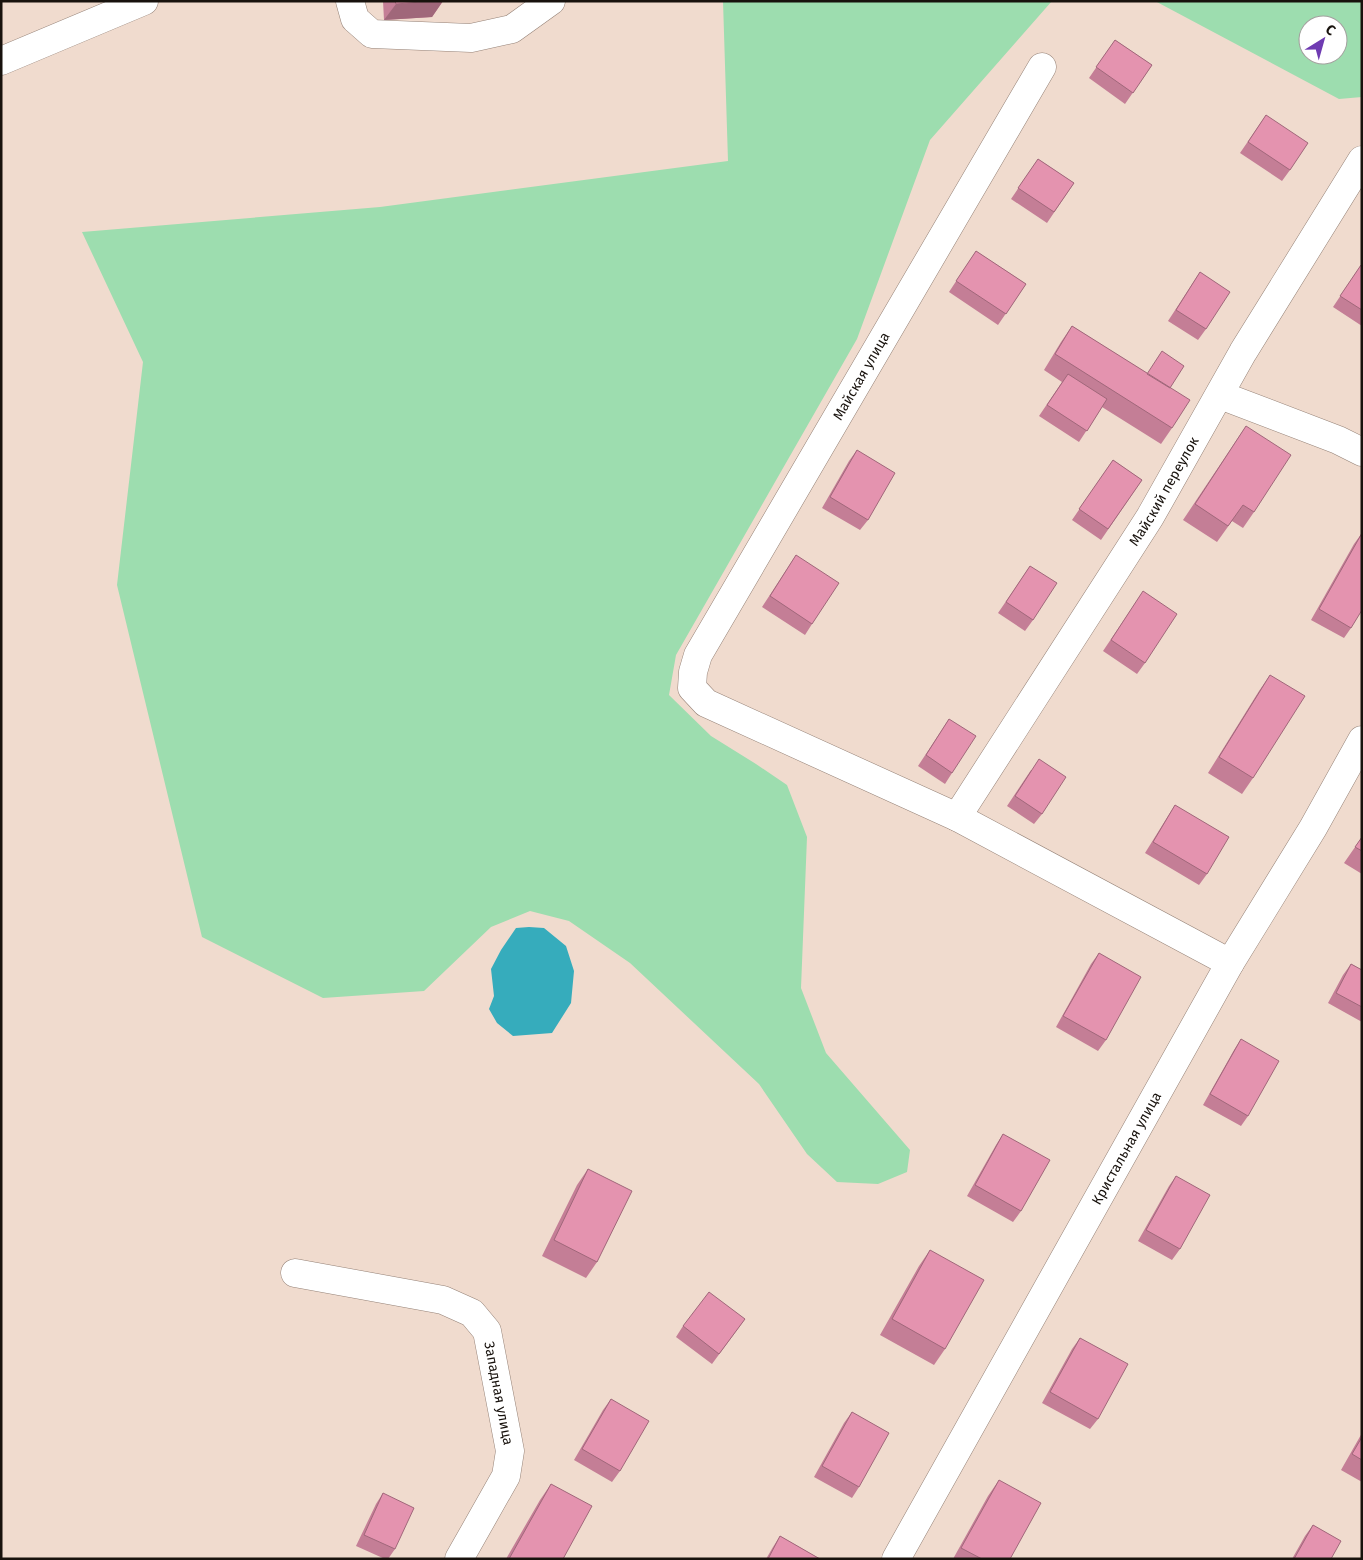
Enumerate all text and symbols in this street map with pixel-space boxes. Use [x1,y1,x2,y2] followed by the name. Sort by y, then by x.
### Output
[1298,15,1348,65] north arrow
[1322,21,1339,39] text: С
[829,329,893,423] street label: Майская улица
[1126,433,1203,549] street label: Майский переулок
[1088,1089,1165,1208] street label: Кристальная улица
[480,1340,517,1446] street label: Западная улица

